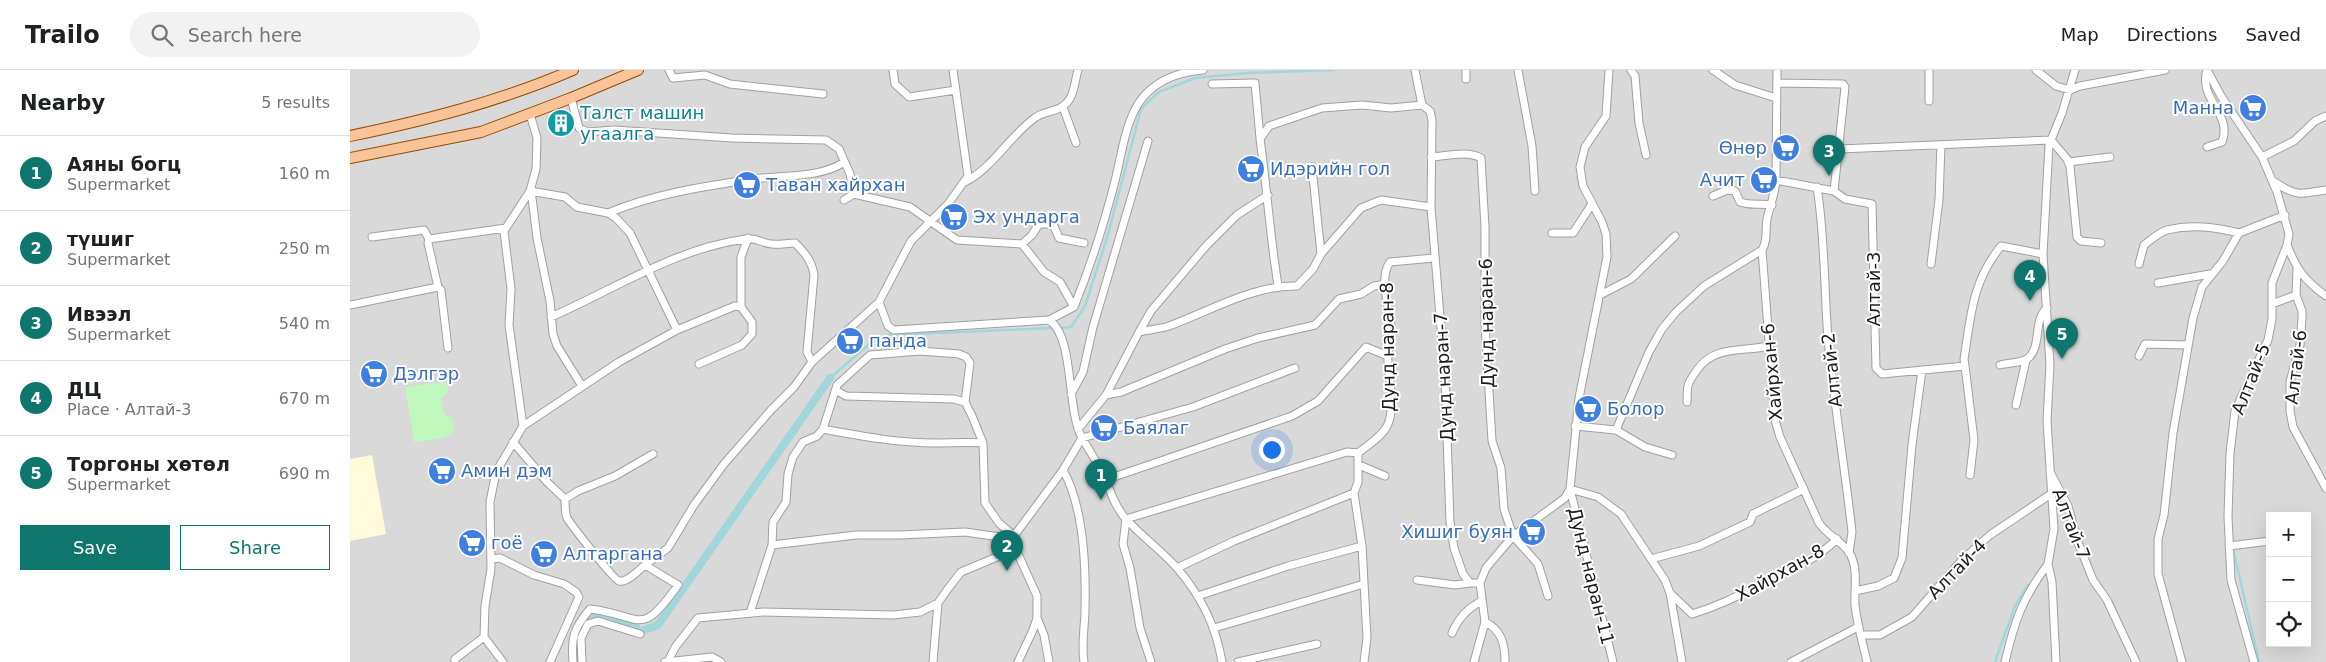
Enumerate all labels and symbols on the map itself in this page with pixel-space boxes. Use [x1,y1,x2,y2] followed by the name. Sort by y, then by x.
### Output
[2238,93,2268,123] supermarket icon: Манна
[2173,97,2234,118] place label: Манна
[579,102,704,144] place label: Талст машин угаалга
[546,108,576,138] building icon: Талст машин угаалга
[1771,133,1801,163] supermarket icon: Өнөр
[1813,135,1845,176] pin: 3
[1719,137,1767,158] place label: Өнөр
[1236,154,1266,184] supermarket icon: Идэрийн гол
[1270,158,1390,179] place label: Идэрийн гол
[1749,165,1779,195] supermarket icon: Ачит
[1700,169,1745,190] place label: Ачит
[732,170,762,200] supermarket icon: Таван хайрхан
[765,174,905,195] place label: Таван хайрхан
[939,202,969,232] supermarket icon: Эх ундарга
[973,206,1080,227] place label: Эх ундарга
[1863,252,1884,326] street label: Алтай-3
[1475,258,1498,388] street label: Дунд наран-6
[2014,260,2046,301] pin: 4
[1376,282,1399,412] street label: Дунд наран-8
[1430,312,1457,442] street label: Дунд наран-7
[2046,318,2078,359] pin: 5
[1757,322,1786,422] street label: Хайрхан-6
[835,326,865,356] supermarket icon: панда
[2281,328,2310,405] street label: Алтай-6
[869,330,927,351] place label: панда
[1817,332,1846,408] street label: Алтай-2
[2227,340,2274,418] street label: Алтай-5
[359,359,389,389] supermarket icon: Дэлгэр
[393,363,459,384] place label: Дэлгэр
[1573,394,1603,424] supermarket icon: Болор
[1607,398,1664,419] place label: Болор
[1089,413,1119,443] supermarket icon: Баялаг
[1123,417,1189,438] place label: Баялаг
[1259,437,1285,463] your location
[427,456,457,486] supermarket icon: Амин дэм
[1085,459,1117,500] pin: 1
[461,460,552,481] place label: Амин дэм
[2048,485,2095,563] street label: Алтай-7
[1564,505,1619,647] street label: Дунд наран-11
[1517,517,1547,547] supermarket icon: Хишиг буян
[1401,521,1513,542] place label: Хишиг буян
[457,528,487,558] supermarket icon: гоё
[991,530,1023,571] pin: 2
[491,532,523,553] place label: гоё
[1923,534,1990,603] street label: Алтай-4
[529,539,559,569] supermarket icon: Алтаргана
[1732,540,1828,605] street label: Хайрхан-8
[563,543,663,564] place label: Алтаргана

